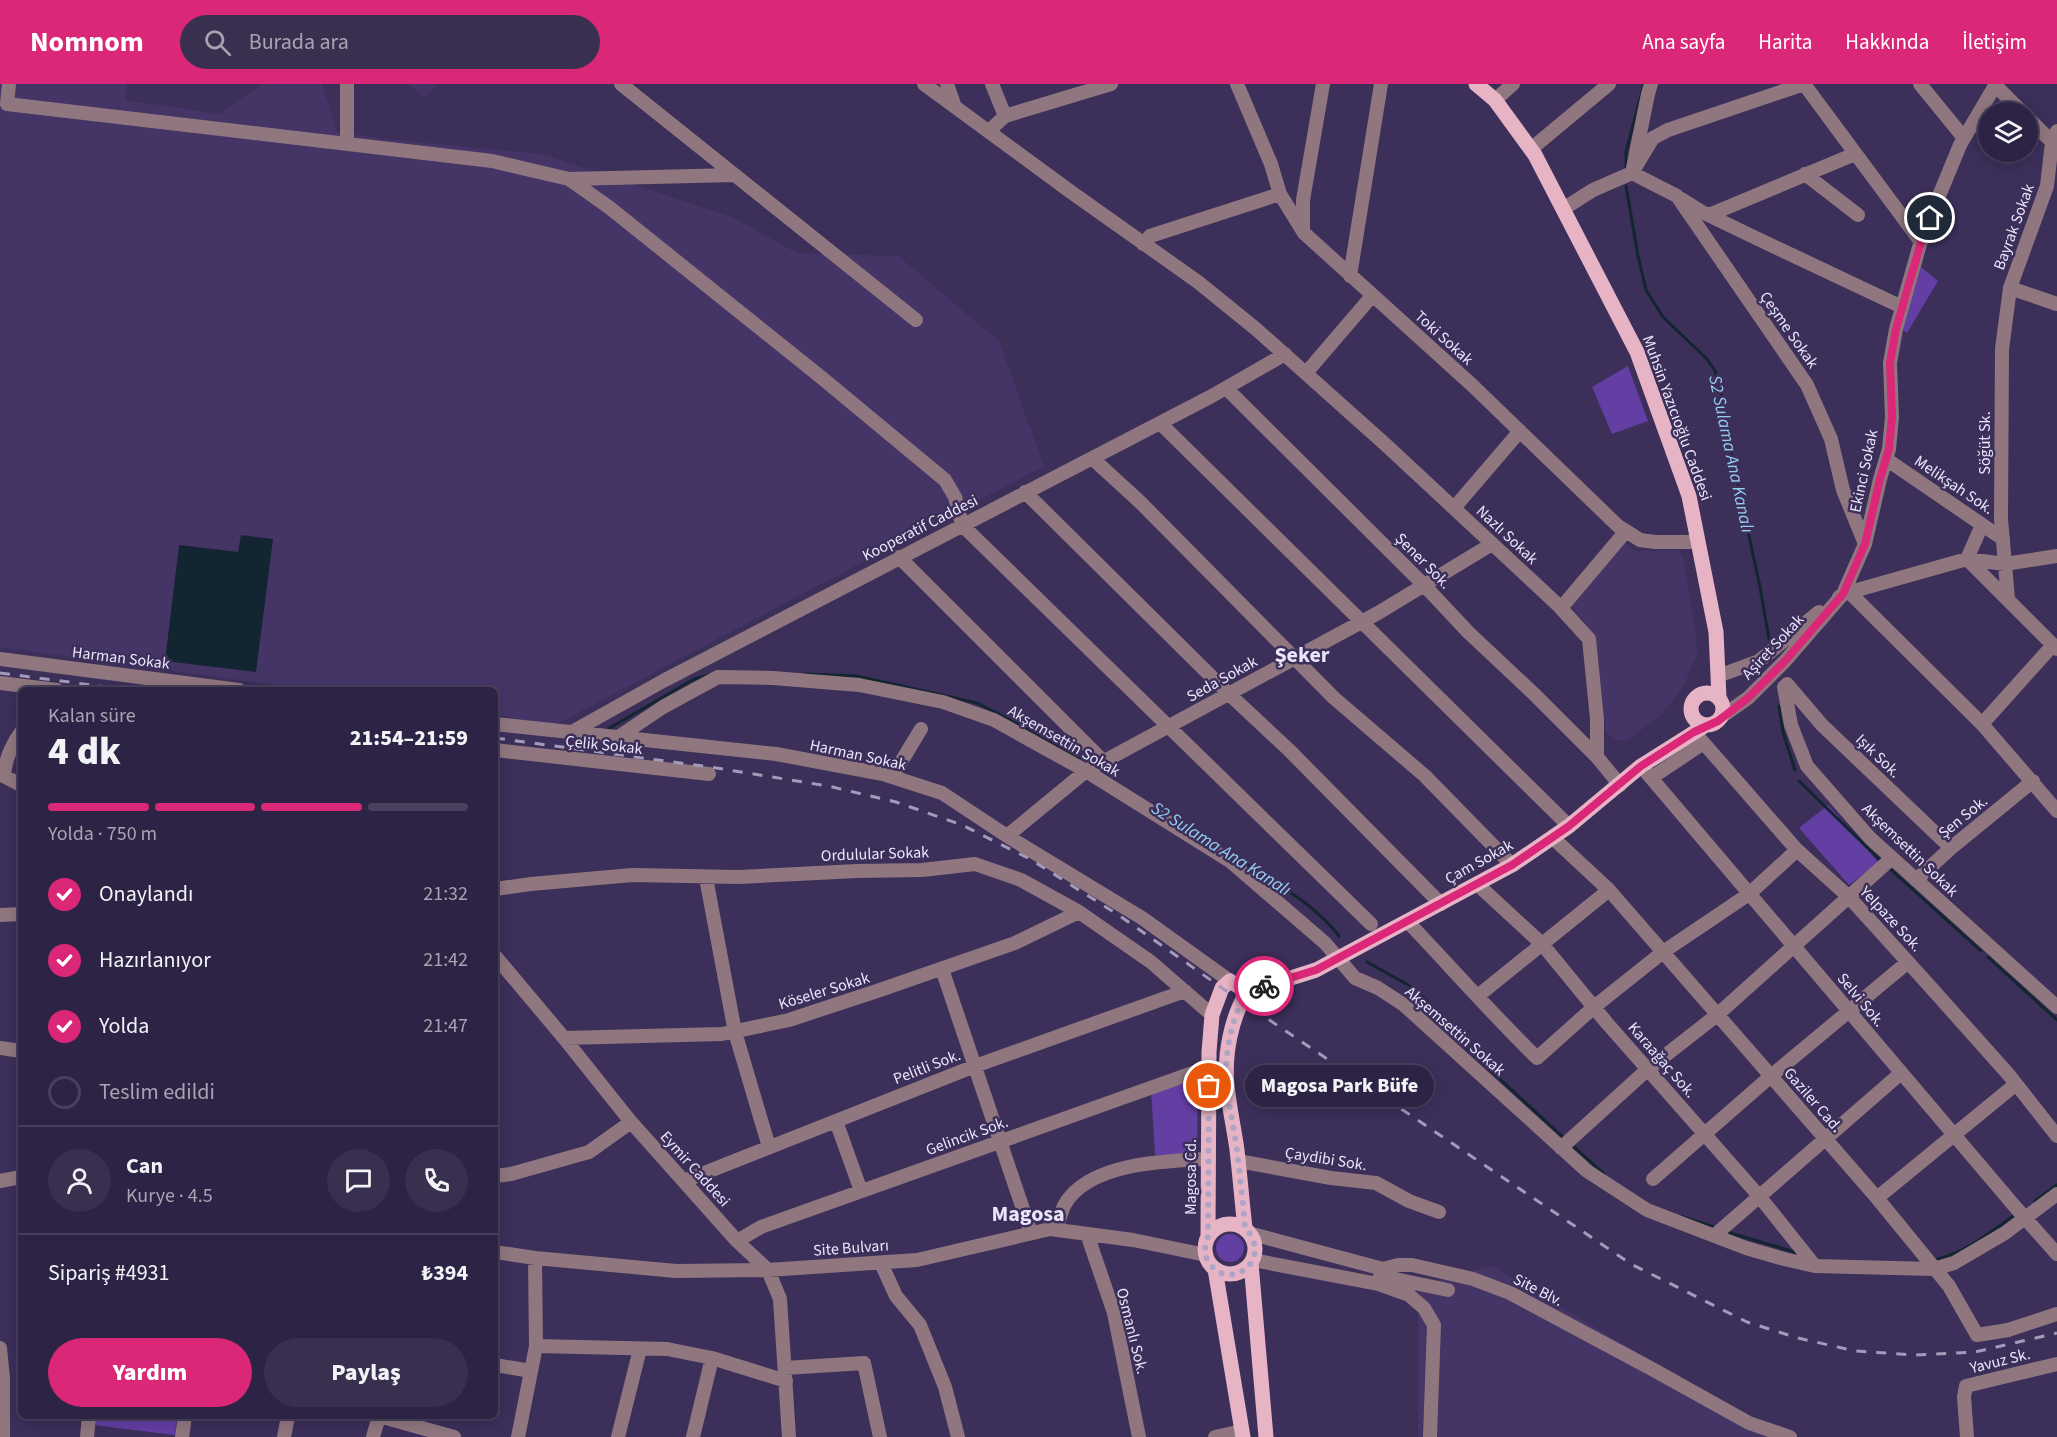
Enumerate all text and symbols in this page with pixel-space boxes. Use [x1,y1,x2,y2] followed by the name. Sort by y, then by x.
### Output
[180,15,600,69] search box
[30,22,144,62] text: Nomnom
[201,26,234,59] icon: search
[249,26,349,58] text: Burada ara
[1642,27,1725,57] text: Ana sayfa
[1758,27,1812,57] text: Harita
[1845,27,1929,57] text: Hakkında
[1962,27,2027,57] text: İletişim
[1978,102,2038,162] map controls
[1978,102,2038,162] button: layers
[1988,181,2040,273] street label: Bayrak Sokak
[1904,192,1955,243] pin
[1913,201,1946,234] icon: home
[1754,287,1824,373] street label: Çeşme Sokak
[1410,306,1478,370] street label: Toki Sokak
[1637,332,1717,504] street label: Muhsin Yazıcıoğlu Caddesi
[1702,373,1760,535] water label: S2 Sulama Ana Kanalı
[1974,411,1996,475] street label: Söğüt Sk.
[1844,427,1884,515] street label: Ekinci Sokak
[1910,450,1998,520] street label: Melikşah Sok.
[858,489,982,567] street label: Kooperatif Caddesi
[1471,501,1543,569] street label: Nazlı Sokak
[1390,528,1456,594] street label: Şener Sok.
[1737,609,1809,685] street label: Aşiret Sokak
[1274,639,1330,671] district label: Şeker
[71,641,171,675] street label: Harman Sokak
[1183,651,1261,707] street label: Seda Sokak
[1004,700,1124,782] street label: Akşemsettin Sokak
[48,702,136,730] text: Kalan süre
[350,722,468,754] text: 21:54–21:59
[48,724,121,780] text: 4 dk
[1850,729,1906,783] street label: Işık Sok.
[564,730,644,760] street label: Çelik Sokak
[808,734,908,776] street label: Harman Sokak
[1934,790,1992,844] street label: Şen Sok.
[1146,796,1296,902] water label: S2 Sulama Ana Kanalı
[1857,798,1963,902] street label: Akşemsettin Sokak
[48,820,157,848] text: Yolda · 750 m
[1441,834,1517,890] street label: Çam Sokak
[821,841,930,867] street label: Ordulular Sokak
[48,878,81,911] icon: check
[99,878,193,910] text: Onaylandı
[423,880,468,908] text: 21:32
[1854,880,1927,957] street label: Yelpaze Sok.
[48,944,81,977] icon: check
[99,944,211,976] text: Hazırlanıyor
[423,946,468,974] text: 21:42
[1234,956,1294,1016] courier
[776,967,872,1015] street label: Köseler Sokak
[1832,968,1890,1032] street label: Selvi Sok.
[1248,970,1281,1003] icon: bike
[1400,981,1510,1081] street label: Akşemsettin Sokak
[48,1010,81,1043] icon: check
[99,1010,149,1042] text: Yolda
[423,1012,468,1040] text: 21:47
[1623,1017,1701,1103] street label: Karaağaç Sok.
[890,1044,964,1090] street label: Pelitli Sok.
[1183,1060,1234,1111] pin
[1779,1063,1847,1137] street label: Gaziler Cad.
[1245,1065,1434,1107] callout: Magosa Park Büfe
[1192,1069,1225,1102] icon: bag
[1261,1072,1418,1100] text: Magosa Park Büfe
[99,1076,215,1108] text: Teslim edildi
[923,1111,1011,1161] street label: Gelincik Sok.
[655,1126,735,1212] street label: Eymir Caddesi
[1180,1139,1202,1215] street label: Magosa Cd.
[1283,1142,1369,1176] street label: Çaydibi Sok.
[48,1149,111,1212] button: person
[327,1149,390,1212] button: chat
[405,1149,468,1212] button: phone
[126,1150,163,1182] text: Can
[126,1182,213,1210] text: Kurye · 4.5
[991,1198,1065,1230] district label: Magosa
[812,1234,890,1262] street label: Site Bulvarı
[48,1257,170,1289] text: Sipariş #4931
[422,1257,468,1289] text: ₺394
[1509,1268,1567,1312] street label: Site Blv.
[1111,1286,1153,1376] street label: Osmanlı Sok.
[48,1338,252,1407] button: Yardım
[264,1338,468,1407] button: Paylaş
[1967,1343,2032,1379] street label: Yavuz Sk.

